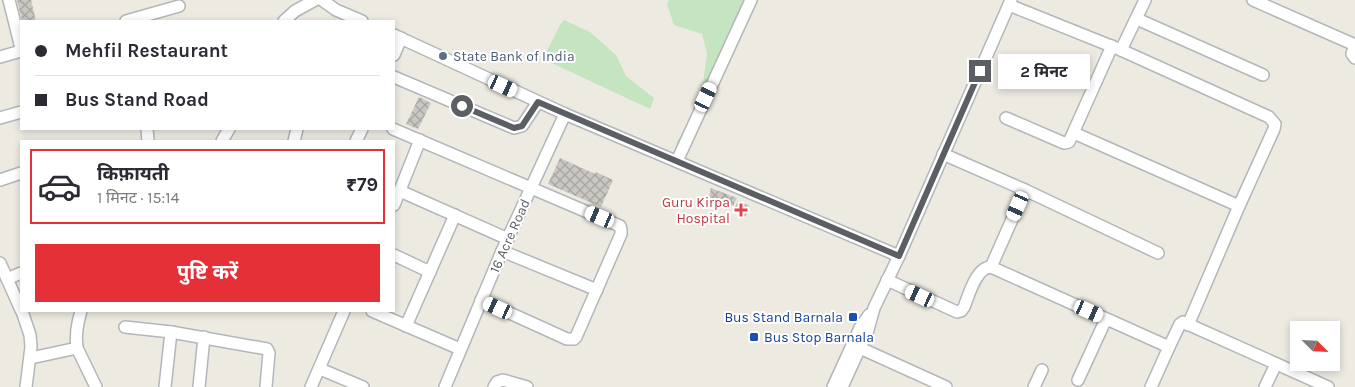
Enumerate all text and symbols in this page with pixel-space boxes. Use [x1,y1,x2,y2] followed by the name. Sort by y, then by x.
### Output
[65,40,228,62] text: Mehfil Restaurant
[453,48,575,65] place label: State Bank of India
[437,50,449,62] marker: State Bank of India
[998,54,1090,88] callout: 2 मिनट
[969,60,991,82] route end
[1020,62,1068,81] text: 2 मिनट
[486,73,519,99] car
[692,80,719,114] car
[65,89,209,111] text: Bus Stand Road
[451,95,473,117] route start
[97,163,169,185] text: किफ़ायती
[37,164,82,209] icon: car
[346,174,378,196] text: ₹79
[97,188,179,207] text: 1 मिनट · 15:14
[1005,189,1030,223] car
[662,194,730,227] place label: Guru Kirpa Hospital
[486,196,534,276] street label: 16 Acre Road
[734,203,748,217] marker: Guru Kirpa Hospital
[583,204,616,230] car
[35,244,380,302] button: पुष्टि करें
[903,283,936,309] car
[481,295,514,321] car
[1072,298,1105,324] car
[724,309,843,326] place label: Bus Stand Barnala
[847,311,859,323] marker: Bus Stand Barnala
[1290,321,1340,371] north arrow
[1290,321,1340,371] map controls
[764,329,874,346] place label: Bus Stop Barnala
[748,331,760,343] marker: Bus Stop Barnala

